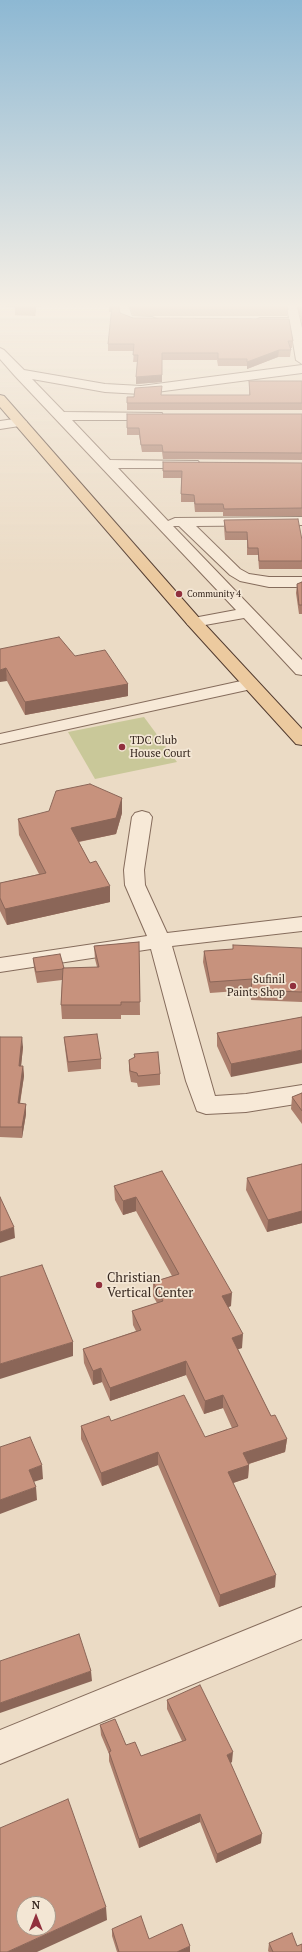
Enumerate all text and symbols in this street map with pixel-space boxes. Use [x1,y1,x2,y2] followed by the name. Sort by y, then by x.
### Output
[174,589,184,599] marker: Community 4
[187,589,241,599] place label: Community 4
[130,734,191,760] place label: TDC Club House Court
[117,742,127,752] marker: TDC Club House Court
[227,973,285,999] place label: Sufinil Paints Shop
[288,981,298,991] marker: Sufinil Paints Shop
[107,1270,193,1301] place label: Christian Vertical Center
[94,1280,104,1290] marker: Christian Vertical Center
[16,1896,56,1936] north arrow
[32,1898,40,1912] text: N

